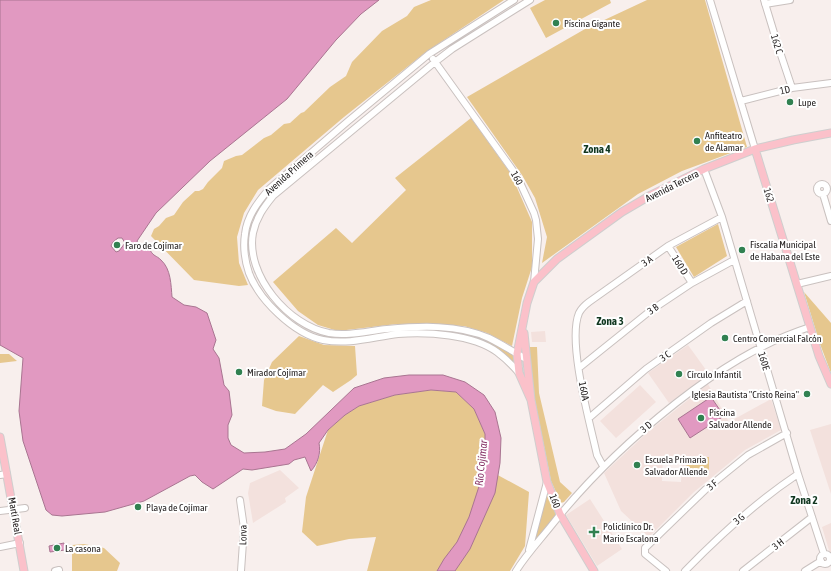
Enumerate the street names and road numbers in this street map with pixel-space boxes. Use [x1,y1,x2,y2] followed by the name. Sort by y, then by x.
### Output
[769,33,785,56] street label: 162 C
[779,83,792,97] street label: 1D
[263,148,315,197] street label: Avenida Primera
[644,168,701,204] street label: Avenida Tercera
[509,169,525,187] street label: 160
[762,187,776,204] street label: 162
[639,253,655,269] street label: 3 A
[670,253,690,277] street label: 160 D
[645,301,661,317] street label: 3 B
[658,348,673,364] street label: 3 C
[756,351,772,372] street label: 160E
[577,381,591,401] street label: 160A
[638,419,654,435] street label: 3 D
[705,478,719,492] street label: 3 F
[547,492,563,510] street label: 160
[6,497,24,536] street label: Martí Real
[731,511,747,527] street label: 3 G
[237,524,249,545] street label: Lorva
[770,536,786,552] street label: 3 H

